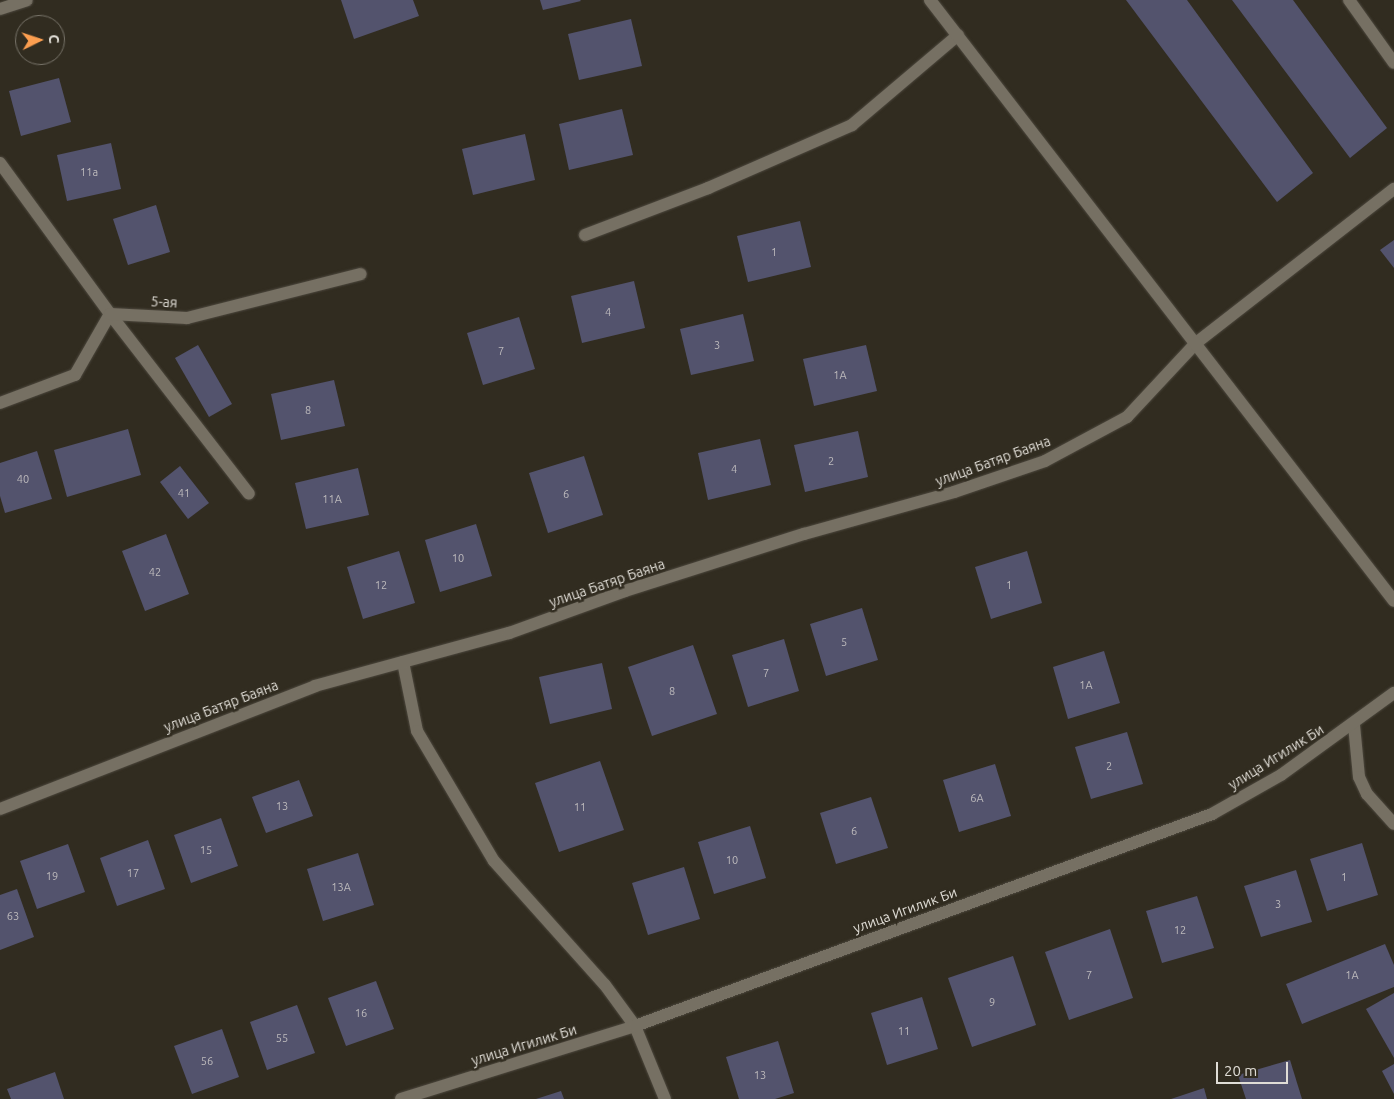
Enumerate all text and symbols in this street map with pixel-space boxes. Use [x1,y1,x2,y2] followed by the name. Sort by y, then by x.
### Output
[15,15,65,65] north arrow
[46,34,62,44] text: С
[80,165,98,179] house number: 11а
[771,245,777,259] house number: 1
[150,293,178,311] street label: 5-ая
[605,305,611,319] house number: 4
[714,338,720,352] house number: 3
[498,344,504,358] house number: 7
[833,368,847,382] house number: 1А
[305,403,311,417] house number: 8
[933,432,1053,490] street label: улица Батяр Баяна
[828,454,834,468] house number: 2
[731,462,737,476] house number: 4
[17,472,29,486] house number: 40
[178,486,190,500] house number: 41
[563,487,569,501] house number: 6
[322,492,342,506] house number: 11А
[452,551,464,565] house number: 10
[547,555,667,611] street label: улица Батяр Баяна
[149,565,161,579] house number: 42
[375,578,387,592] house number: 12
[1006,578,1012,592] house number: 1
[841,635,847,649] house number: 5
[763,666,769,680] house number: 7
[161,676,281,736] street label: улица Батяр Баяна
[1079,678,1093,692] house number: 1А
[669,684,675,698] house number: 8
[1225,721,1327,793] street label: улица Игилик Би
[1106,759,1112,773] house number: 2
[970,791,984,805] house number: 6А
[276,799,288,813] house number: 13
[574,800,586,814] house number: 11
[851,824,857,838] house number: 6
[200,843,212,857] house number: 15
[726,853,738,867] house number: 10
[127,866,139,880] house number: 17
[46,869,58,883] house number: 19
[1341,870,1347,884] house number: 1
[331,880,351,894] house number: 13А
[851,883,959,937] street label: улица Игилик Би
[1275,897,1281,911] house number: 3
[7,909,19,923] house number: 63
[1174,923,1186,937] house number: 12
[1086,968,1092,982] house number: 7
[1345,968,1359,982] house number: 1А
[989,995,995,1009] house number: 9
[355,1006,367,1020] house number: 16
[469,1021,579,1069] street label: улица Игилик Би
[898,1024,910,1038] house number: 11
[276,1031,288,1045] house number: 55
[1219,1052,1292,1084] scale bar
[201,1054,213,1068] house number: 56
[1224,1062,1257,1079] text: 20 m
[754,1068,766,1082] house number: 13

